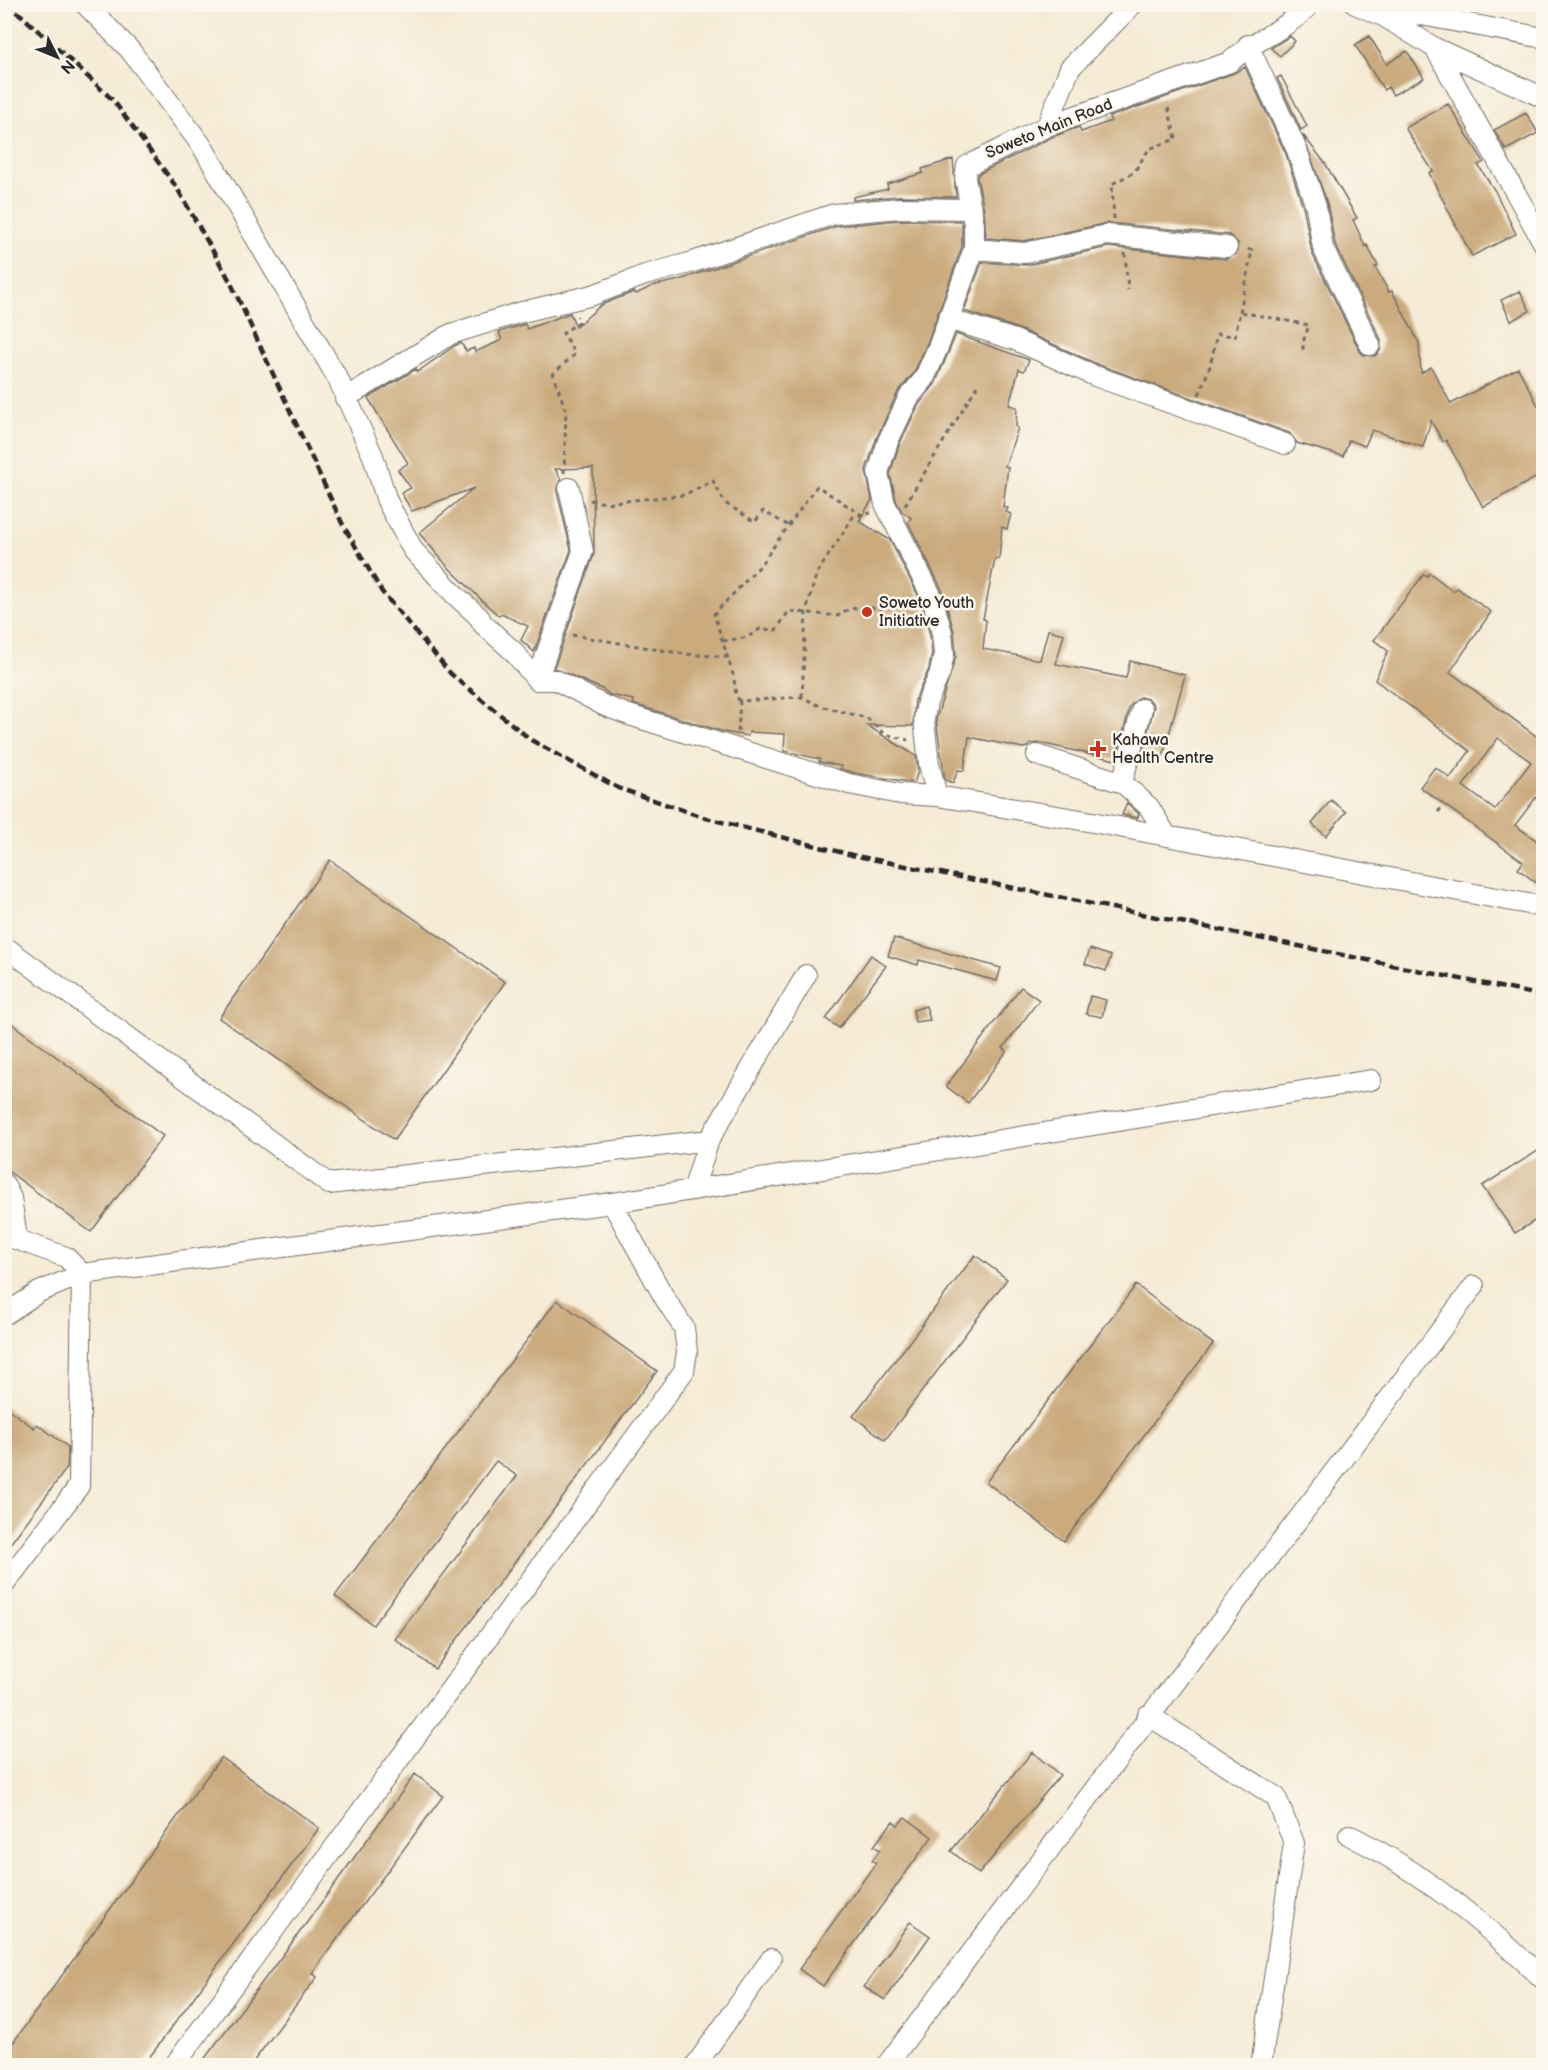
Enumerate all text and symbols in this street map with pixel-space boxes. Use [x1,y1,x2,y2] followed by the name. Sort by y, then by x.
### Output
[27,27,87,87] north arrow
[56,55,78,77] text: N
[983,95,1115,163] street label: Soweto Main Road
[879,594,974,631] place label: Soweto Youth Initiative
[860,605,874,619] marker: Soweto Youth Initiative
[1112,731,1214,768] place label: Kahawa Health Centre
[1089,740,1107,758] marker: Kahawa Health Centre

